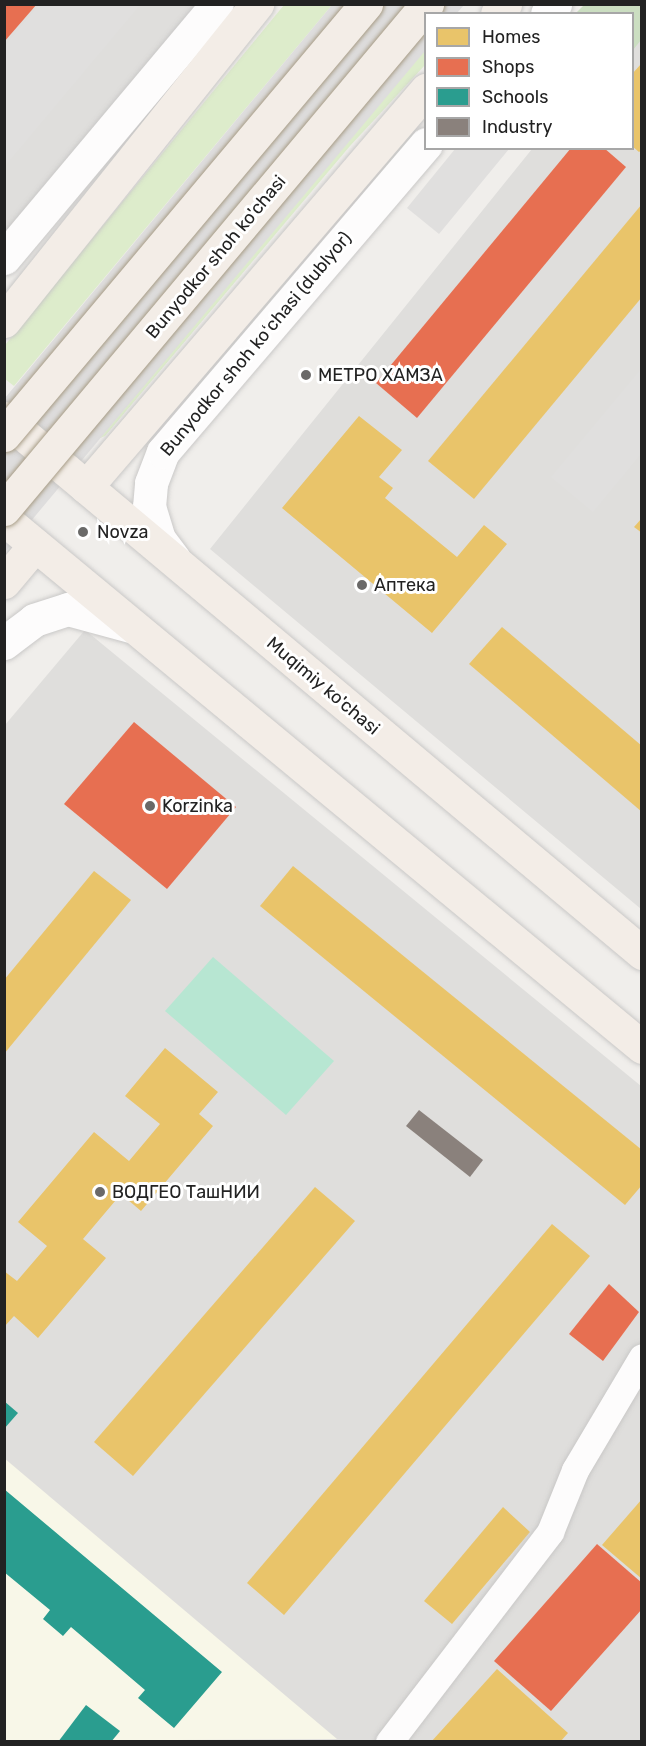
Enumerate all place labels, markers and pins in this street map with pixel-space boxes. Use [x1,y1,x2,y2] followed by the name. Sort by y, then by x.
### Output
[318,364,443,386] place label: МЕТРО ХАМЗА
[299,368,313,382] marker: МЕТРО ХАМЗА
[97,521,149,543] place label: Novza
[74,523,92,541] marker: Novza
[374,574,436,596] place label: Аптека
[355,578,369,592] marker: Аптека
[162,795,233,817] place label: Korzinka
[143,799,157,813] marker: Korzinka
[112,1181,260,1203] place label: ВОДГЕО ТашНИИ
[93,1185,107,1199] marker: ВОДГЕО ТашНИИ

